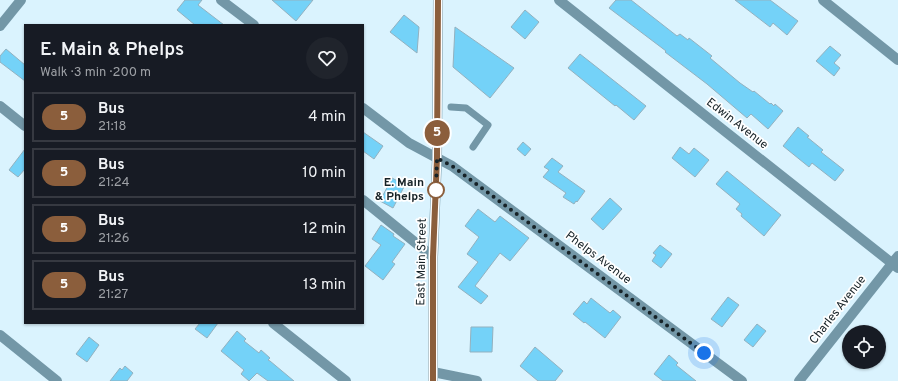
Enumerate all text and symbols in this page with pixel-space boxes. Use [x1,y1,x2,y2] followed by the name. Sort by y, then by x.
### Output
[306,37,348,79] button: heart
[40,38,184,62] text: E. Main & Phelps
[40,65,151,81] text: Walk · 3 min · 200 m
[703,95,771,153] street label: Edwin Avenue
[98,100,125,119] text: Bus
[60,108,68,125] text: 5
[308,108,346,127] text: 4 min
[98,119,127,135] text: 21:18
[424,120,450,146] line badge: 5
[433,124,441,141] text: 5
[98,156,125,175] text: Bus
[60,164,68,181] text: 5
[302,164,346,183] text: 10 min
[98,175,130,191] text: 21:24
[375,175,424,205] place label: E. Main & Phelps
[427,181,445,199] marker: E. Main & Phelps
[98,212,125,231] text: Bus
[413,218,431,306] street label: East Main Street
[60,220,68,237] text: 5
[303,220,346,239] text: 12 min
[562,228,634,288] street label: Phelps Avenue
[98,231,129,247] text: 21:26
[98,268,125,287] text: Bus
[806,272,870,348] street label: Charles Avenue
[60,276,68,293] text: 5
[303,276,346,295] text: 13 min
[98,287,128,303] text: 21:27
[842,325,886,369] map controls
[842,325,886,369] button: locate
[694,343,714,363] your location

